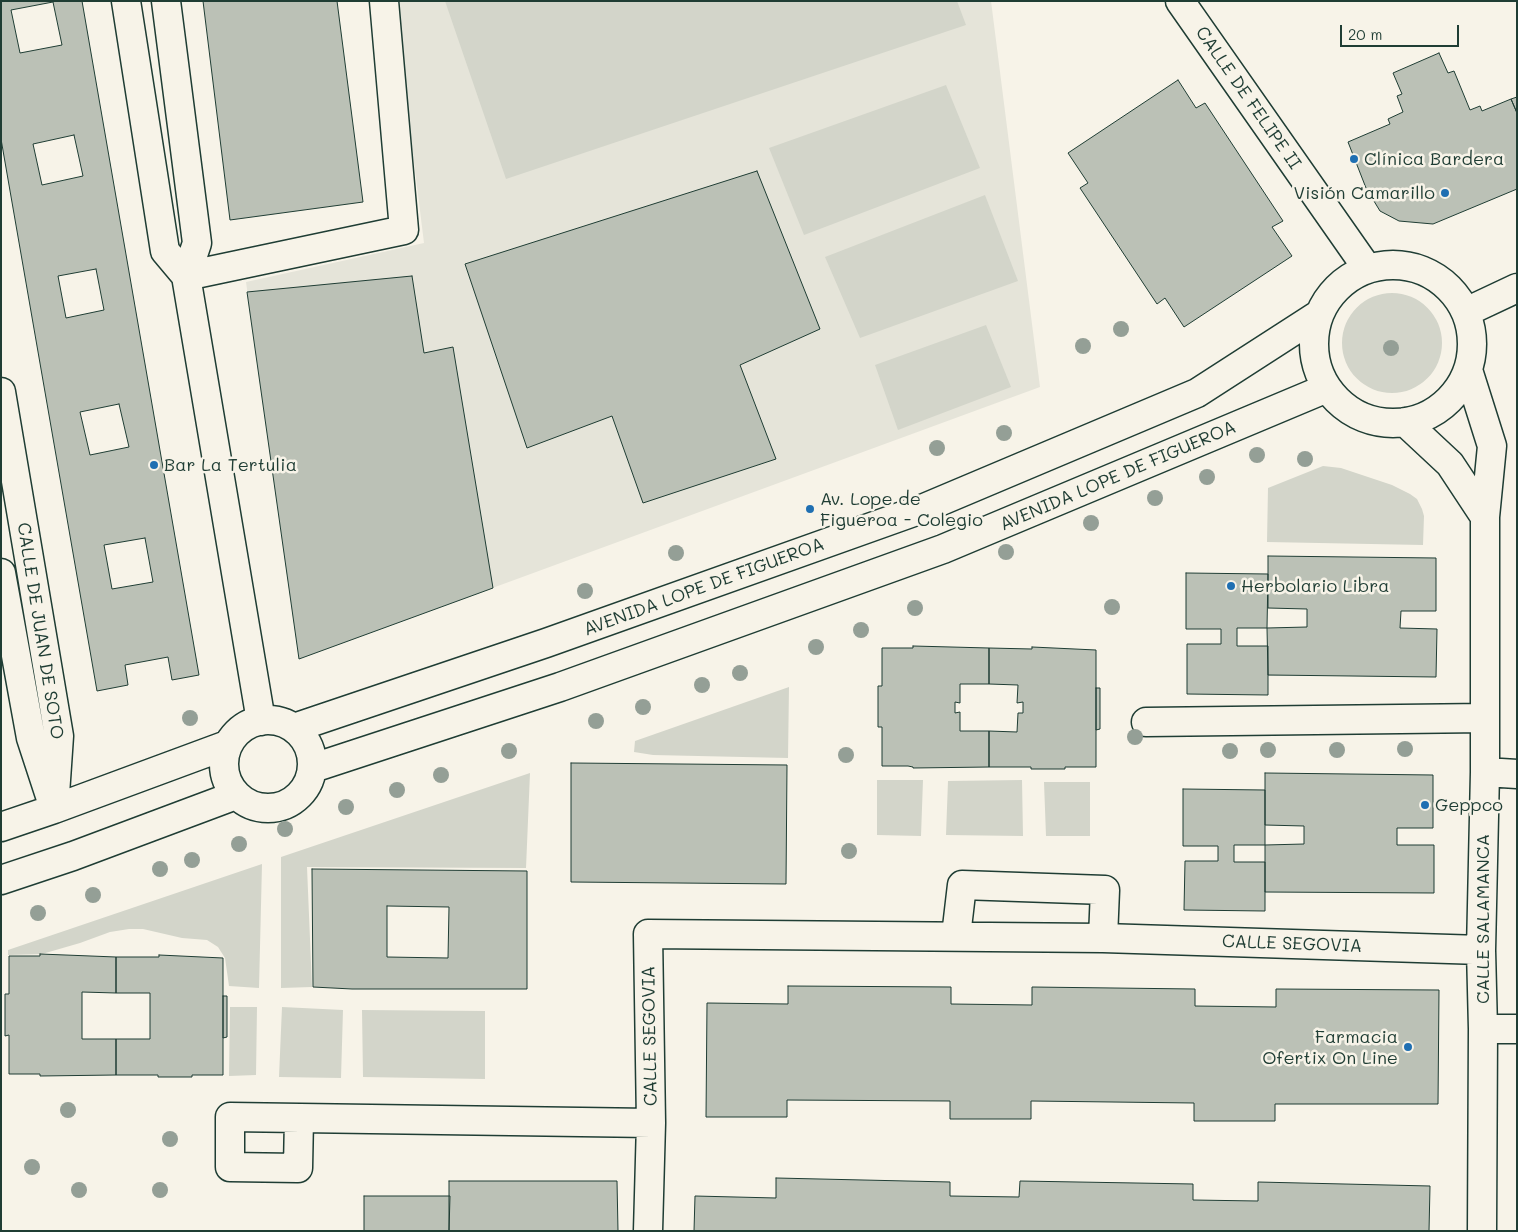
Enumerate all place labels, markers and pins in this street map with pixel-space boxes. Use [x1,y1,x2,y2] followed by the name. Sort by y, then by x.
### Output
[1364,148,1504,170] place label: Clínica Bardera
[1348,153,1360,165] marker: Clínica Bardera
[1293,182,1435,204] place label: Visión Camarillo
[1439,187,1451,199] marker: Visión Camarillo
[164,454,297,476] place label: Bar La Tertulia
[148,459,160,471] marker: Bar La Tertulia
[820,488,983,530] place label: Av. Lope de Figueroa - Colegio
[804,503,816,515] marker: Av. Lope de Figueroa - Colegio
[1241,575,1390,597] place label: Herbolario Libra
[1225,580,1237,592] marker: Herbolario Libra
[1435,794,1503,816] place label: Geppco
[1419,799,1431,811] marker: Geppco
[1262,1026,1398,1068] place label: Farmacia Ofertix On Line
[1402,1041,1414,1053] marker: Farmacia Ofertix On Line

